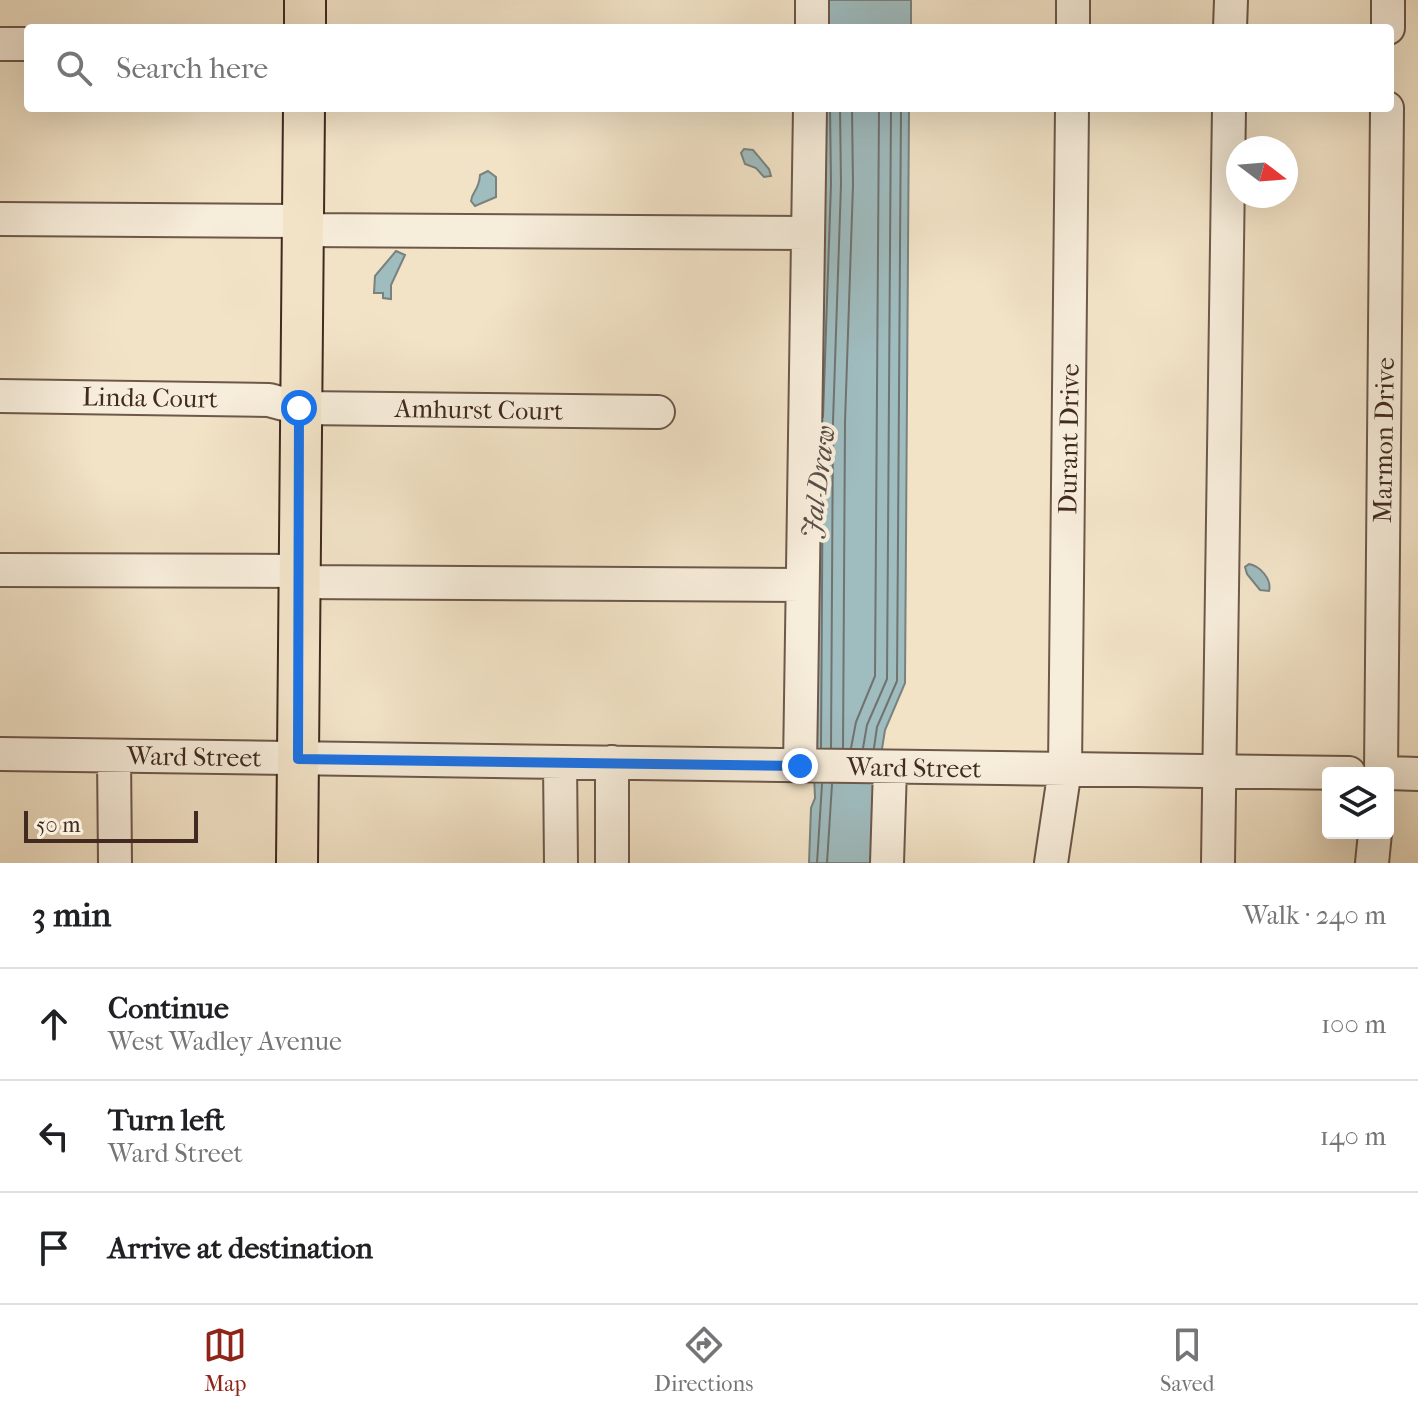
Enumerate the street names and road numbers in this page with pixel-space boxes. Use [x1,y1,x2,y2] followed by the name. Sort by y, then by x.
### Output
[1367,357,1401,523] street label: Marmon Drive
[1052,363,1086,515] street label: Durant Drive
[82,381,219,415] street label: Linda Court
[393,393,564,427] street label: Amhurst Court
[125,740,262,774] street label: Ward Street
[845,751,982,785] street label: Ward Street

